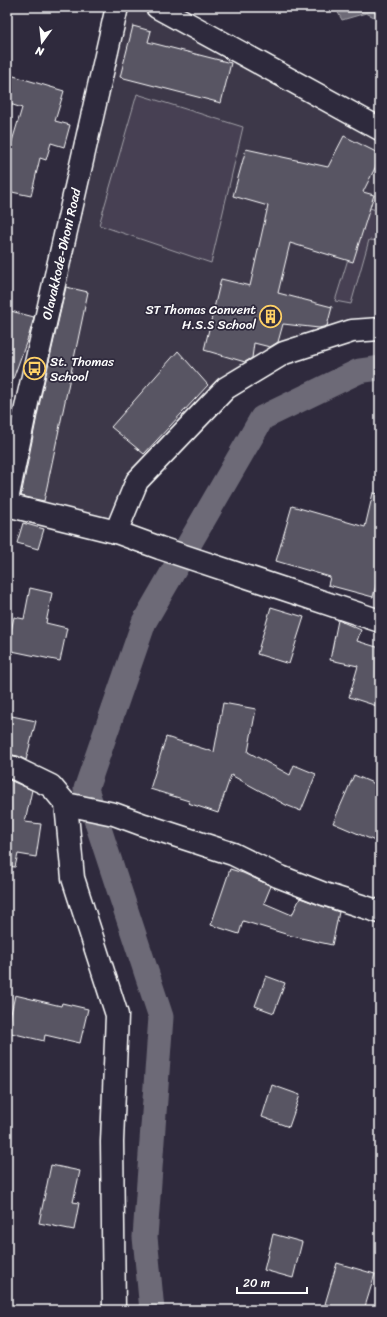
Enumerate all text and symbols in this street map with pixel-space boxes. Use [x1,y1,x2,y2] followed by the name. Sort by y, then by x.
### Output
[22,22,62,62] north arrow
[33,41,47,62] text: N
[35,185,87,322] street label: Olavakkode-Dhoni Road
[145,298,256,336] place label: ST Thomas Convent H.S.S School
[258,303,284,329] building icon: ST Thomas Convent H.S.S School
[50,350,115,388] place label: St. Thomas School
[22,355,48,381] bus stop icon: St. Thomas School
[237,1269,307,1295] scale bar
[243,1272,270,1294] text: 20 m

